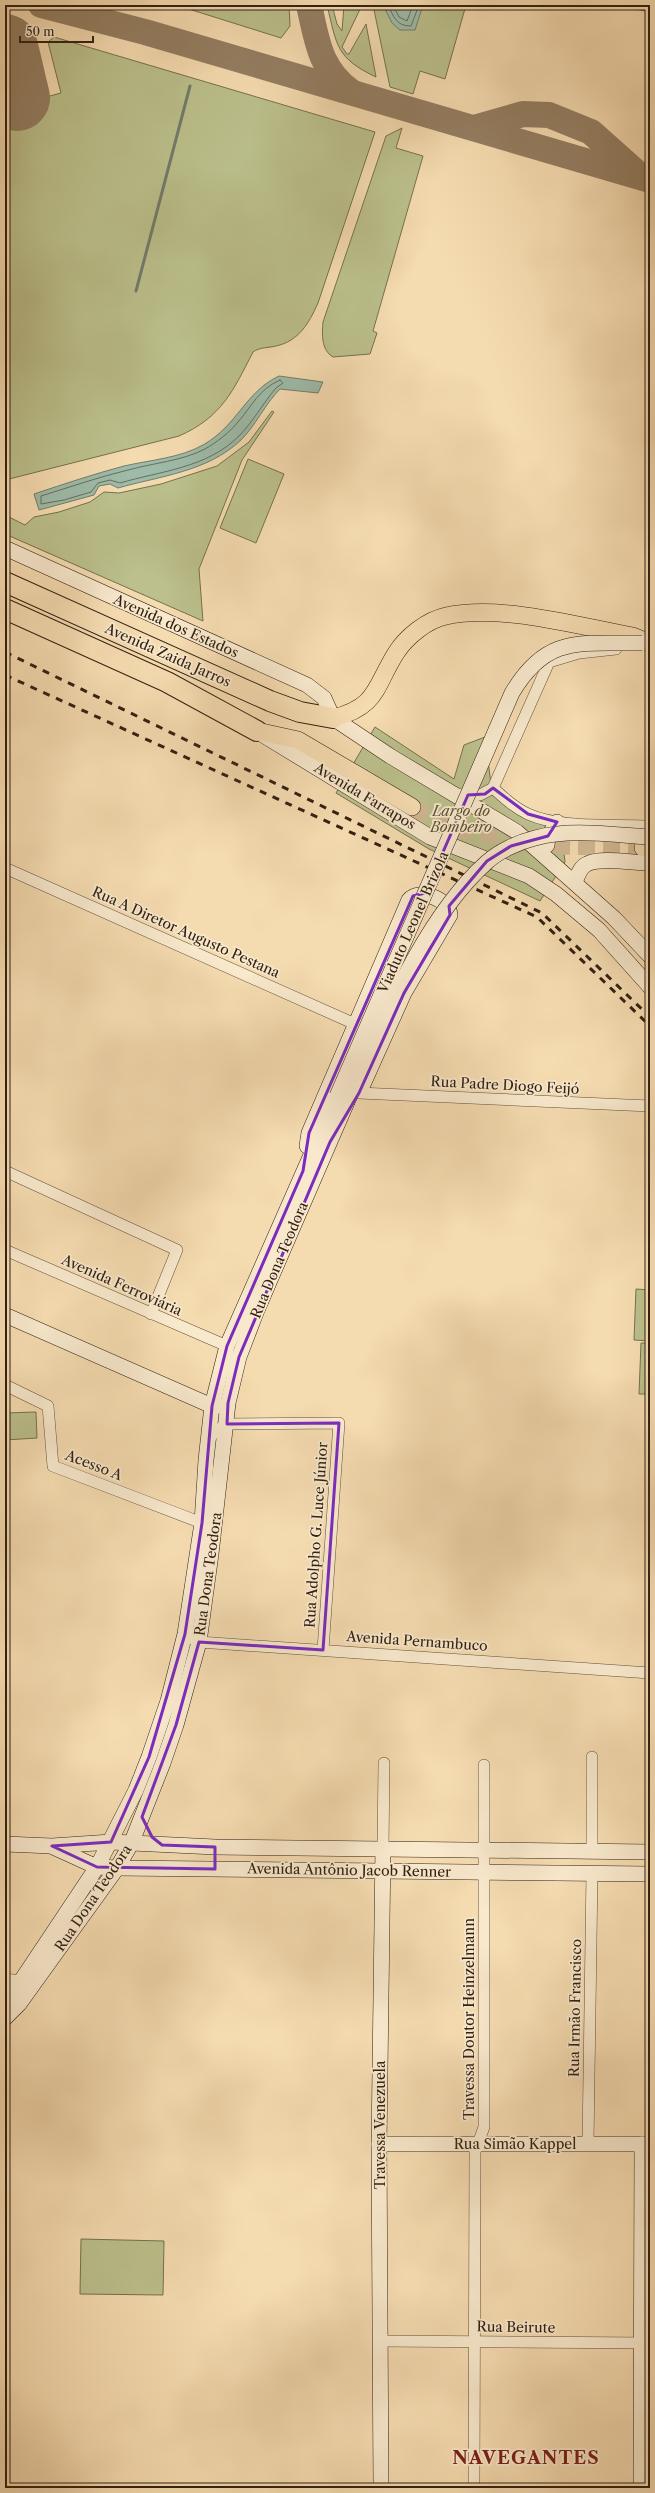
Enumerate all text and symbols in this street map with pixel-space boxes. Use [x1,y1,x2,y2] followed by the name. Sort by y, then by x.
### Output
[20,18,93,44] scale bar
[26,24,55,39] text: 50 m
[110,590,241,662] street label: Avenida dos Estados
[101,619,234,691] street label: Avenida Zaida Jarros
[310,758,419,833] street label: Avenida Farrapos
[429,802,492,836] park label: Largo do Bombeiro
[373,848,453,997] street label: Viaduto Leonel Brizola
[89,882,283,982] street label: Rua A Diretor Augusto Pestana
[430,1072,580,1098] street label: Rua Padre Diogo Feijó
[246,1198,312,1321] street label: Rua Dona Teodora
[58,1250,186,1320] street label: Avenida Ferroviária
[301,1441,331,1629] street label: Rua Adolpho G. Luce Júnior
[62,1446,126,1484] street label: Acesso A
[190,1510,226,1637] street label: Rua Dona Teodora
[345,1627,488,1655] street label: Avenida Pernambuco
[51,1841,136,1955] street label: Rua Dona Teodora
[246,1859,451,1881] street label: Avenida Antônio Jacob Renner
[460,1918,478,2120] street label: Travessa Doutor Heinzelmann
[565,1939,585,2077] street label: Rua Irmão Francisco
[371,2060,389,2189] street label: Travessa Venezuela
[454,2135,576,2153] street label: Rua Simão Kappel
[476,2317,556,2337] street label: Rua Beirute
[452,2447,600,2469] district label: NAVEGANTES

